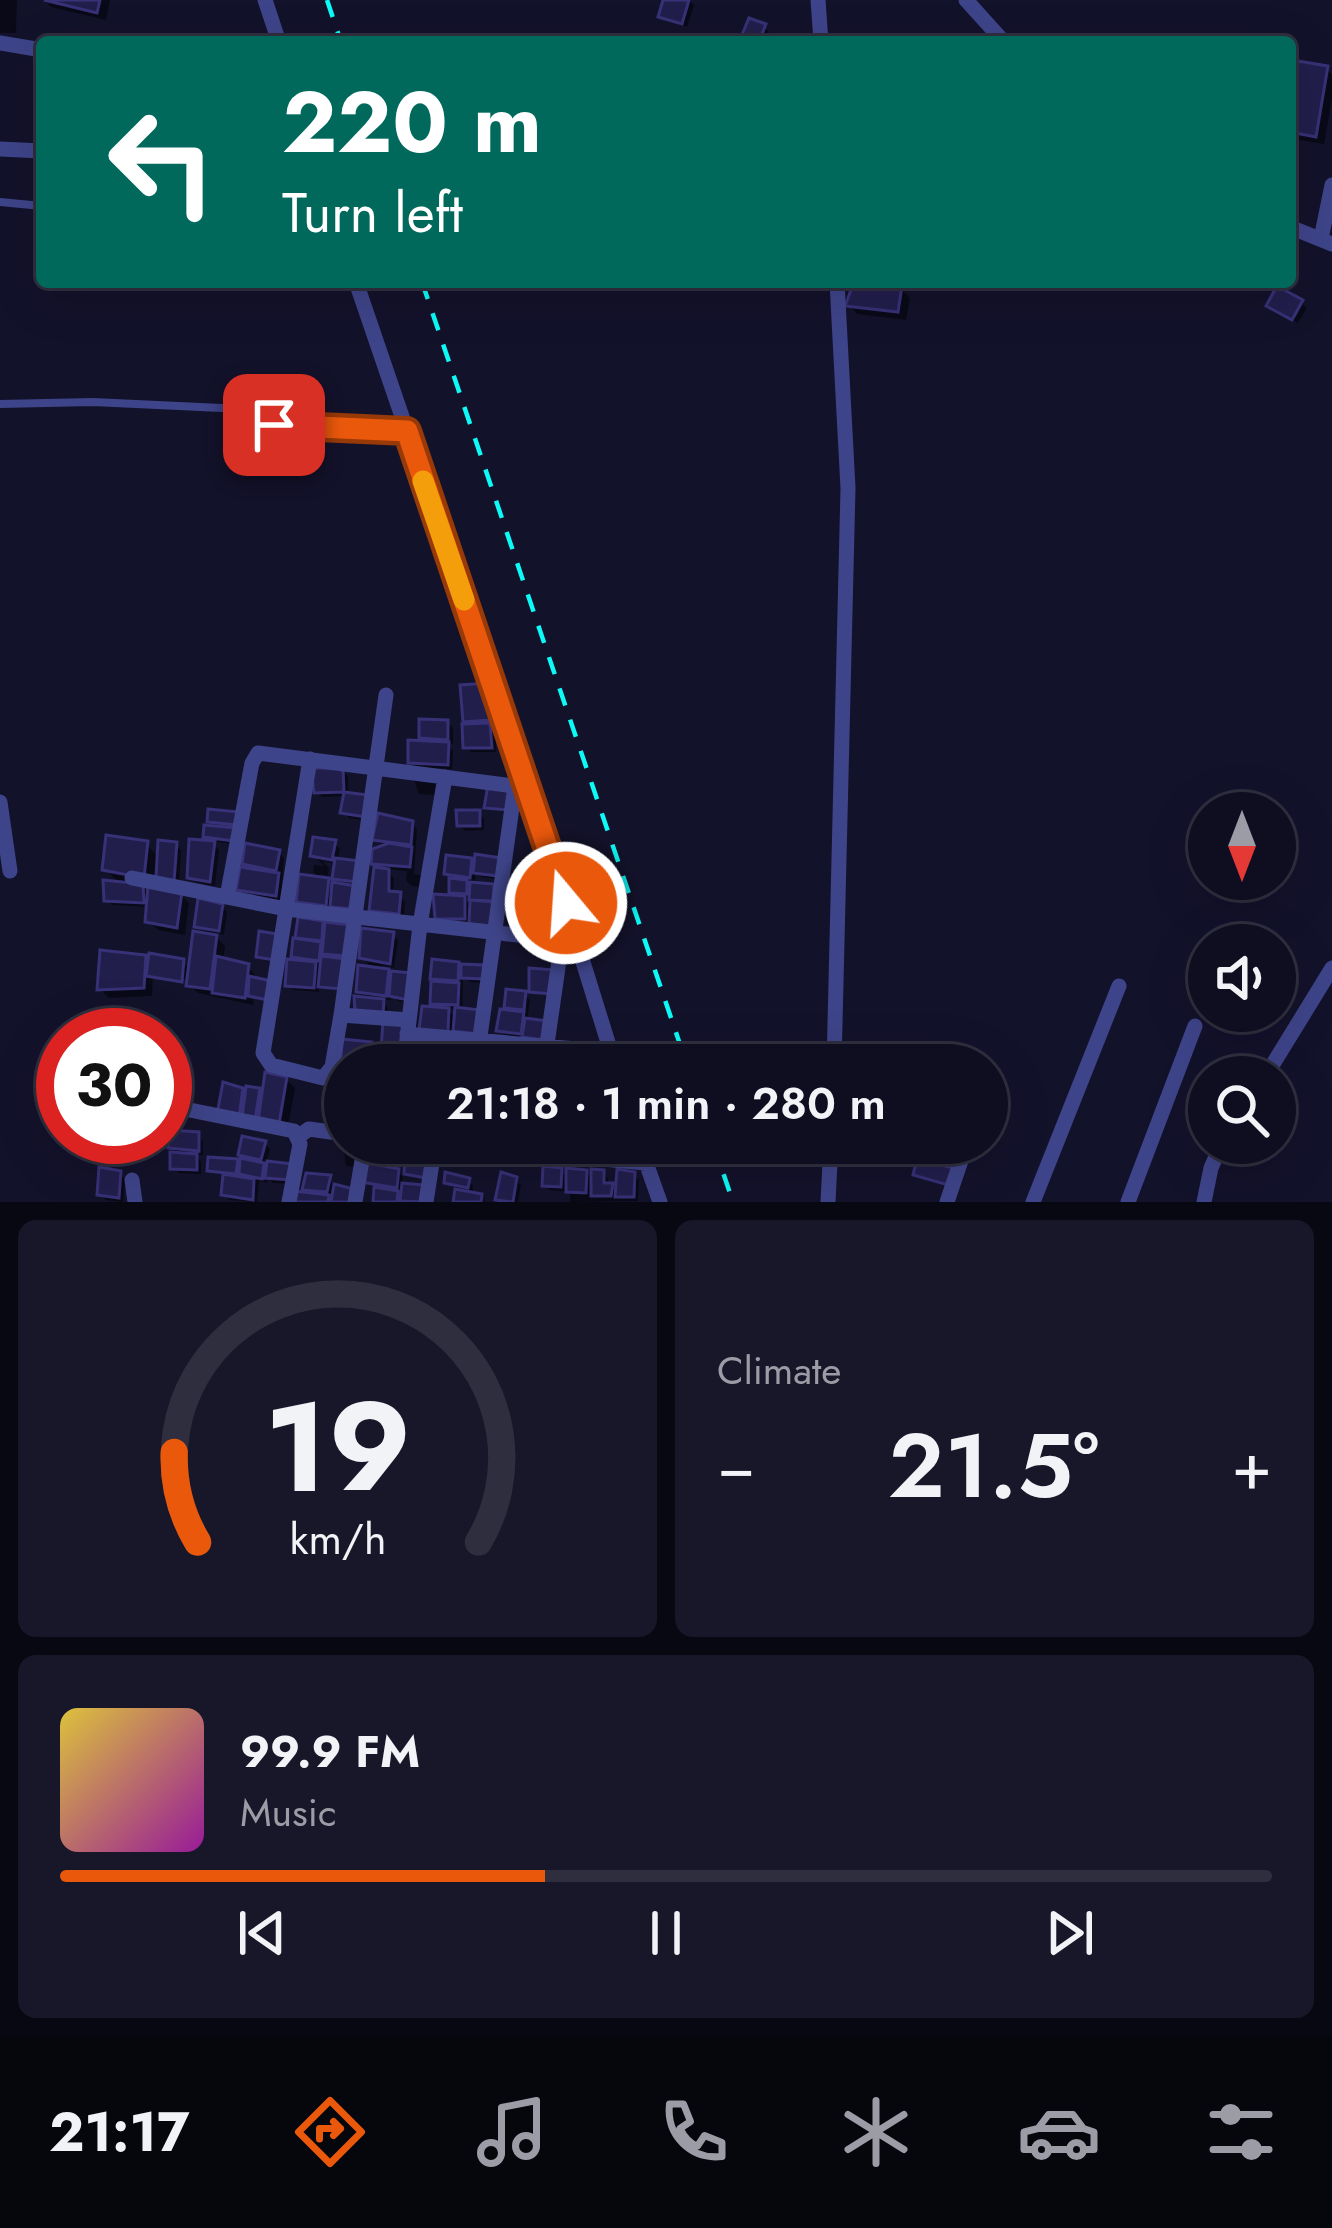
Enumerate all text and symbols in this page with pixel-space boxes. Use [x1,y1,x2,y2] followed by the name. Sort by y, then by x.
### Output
[282,62,542,184] text: 220 m
[84,84,240,240] icon: left
[282,174,463,252] text: Turn left
[223,374,325,476] pin
[241,392,307,458] icon: arrive
[1188,792,1296,900] north arrow
[1188,792,1296,1164] map controls
[503,840,629,966] position arrow
[1188,924,1296,1032] button: sound
[36,1008,192,1164] speed limit sign: 30
[1188,1056,1296,1164] button: search
[446,1071,886,1136] text: 21:18 · 1 min · 280 m
[717,1342,841,1399] text: Climate
[264,1357,411,1538] text: 19
[888,1401,1099,1531] text: 21.5°
[717,1418,756,1514] text: −
[1231,1418,1272,1514] text: +
[289,1507,386,1569] text: km/h
[240,1719,420,1784] text: 99.9 FM
[240,1784,337,1841] text: Music
[229,1900,295,1966] icon: previous
[633,1900,699,1966] icon: pause
[1037,1900,1103,1966] icon: next
[288,2090,372,2174] icon: directions
[470,2090,554,2174] icon: music
[652,2090,736,2174] icon: phone
[834,2090,918,2174] icon: climate
[1017,2090,1101,2174] icon: car
[1199,2090,1283,2174] icon: filters
[49,2093,189,2171] text: 21:17

